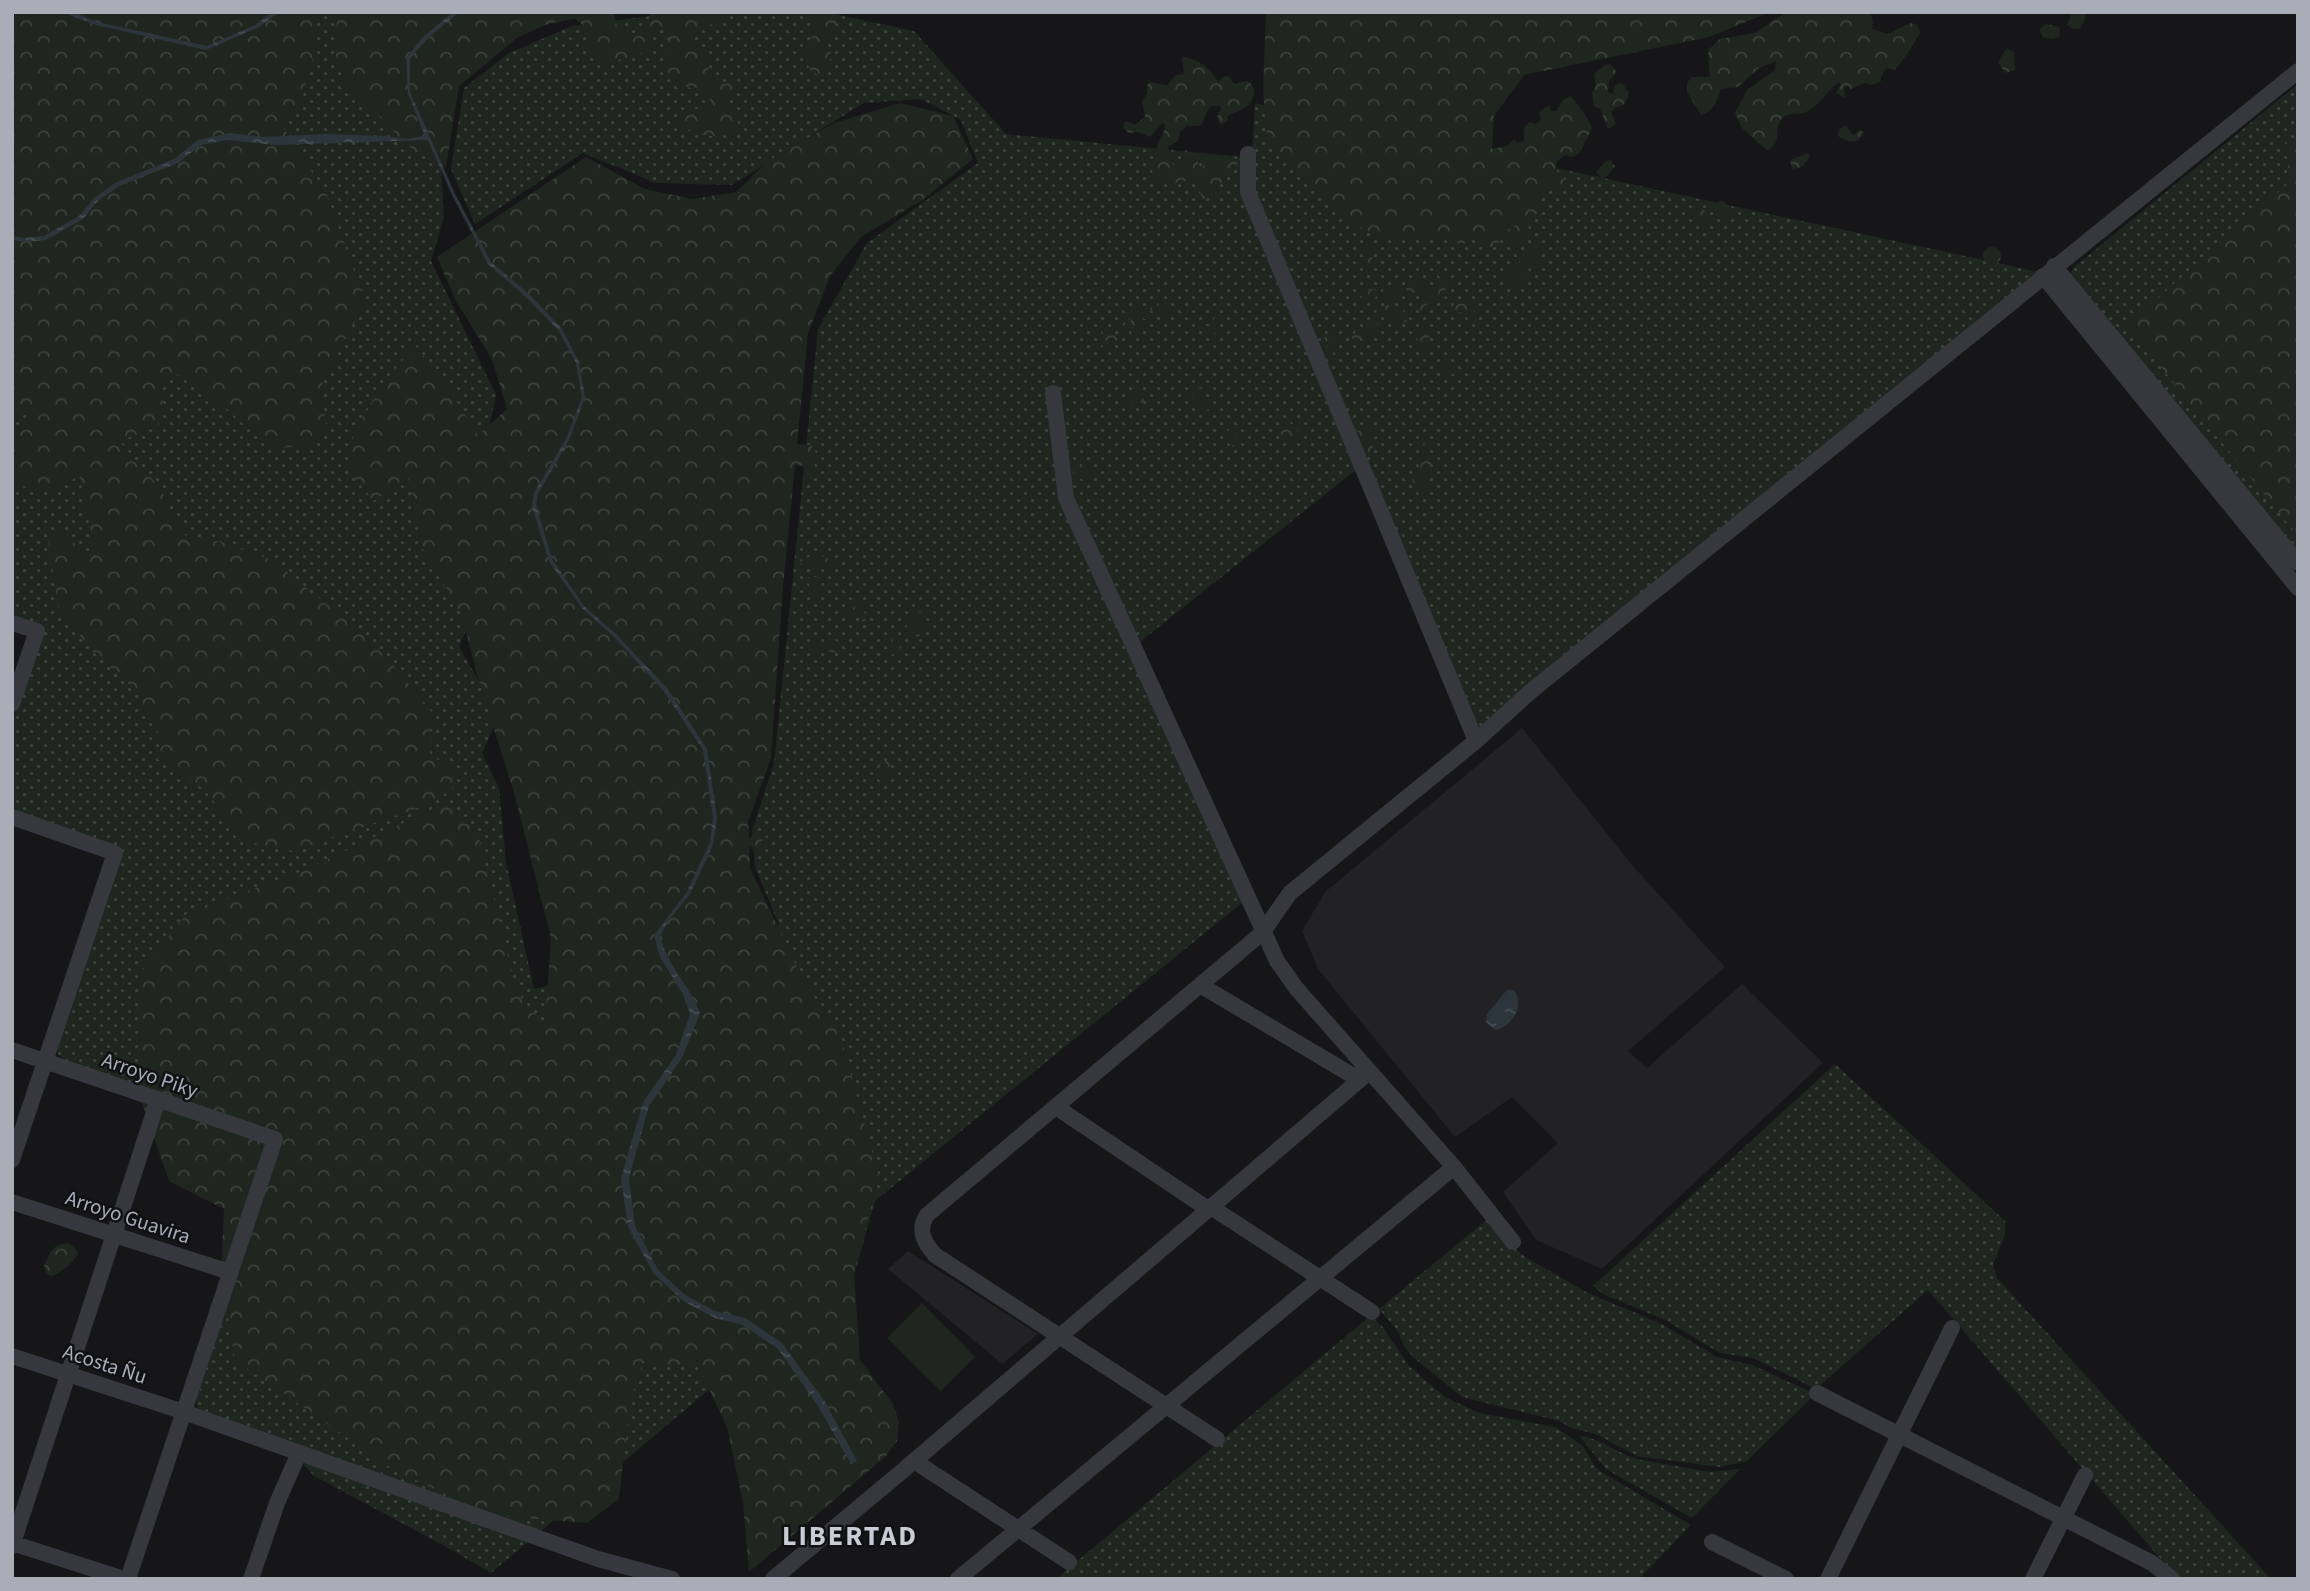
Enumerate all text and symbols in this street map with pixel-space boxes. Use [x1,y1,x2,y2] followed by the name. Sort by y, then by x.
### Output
[98,1045,202,1105] street label: Arroyo Piky
[62,1183,194,1251] street label: Arroyo Guavira
[59,1336,151,1392] street label: Acosta Ñu
[782,1516,918,1556] district label: LIBERTAD

